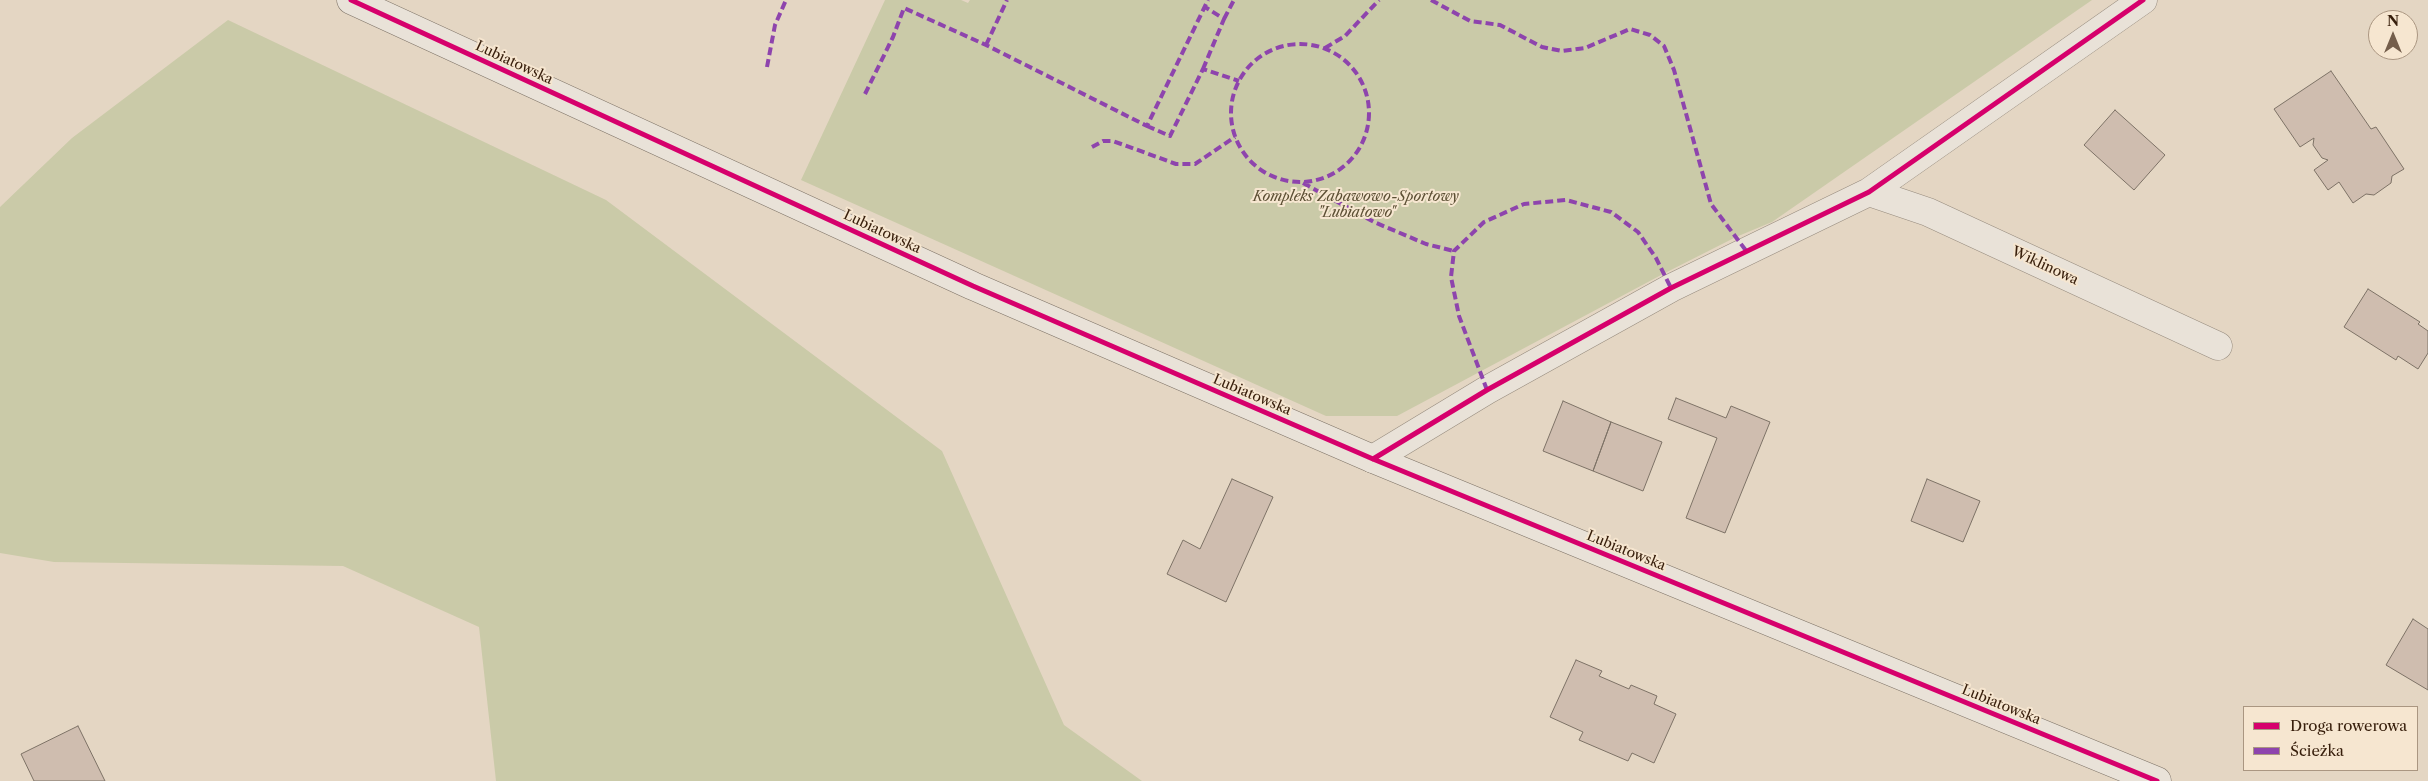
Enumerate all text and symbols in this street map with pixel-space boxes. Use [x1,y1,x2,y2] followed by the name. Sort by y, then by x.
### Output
[2368,10,2418,60] north arrow
[2387,12,2399,30] text: N
[473,38,555,88] street label: Lubiatowska
[1253,189,1459,222] park label: Kompleks Zabawowo-Sportowy "Lubiatowo"
[841,207,923,257] street label: Lubiatowska
[2009,243,2081,289] street label: Wiklinowa
[1210,371,1294,419] street label: Lubiatowska
[1584,528,1668,574] street label: Lubiatowska
[1959,682,2043,728] street label: Lubiatowska
[2243,706,2418,771] legend
[2290,716,2407,735] text: Droga rowerowa
[2290,741,2344,760] text: Ścieżka

